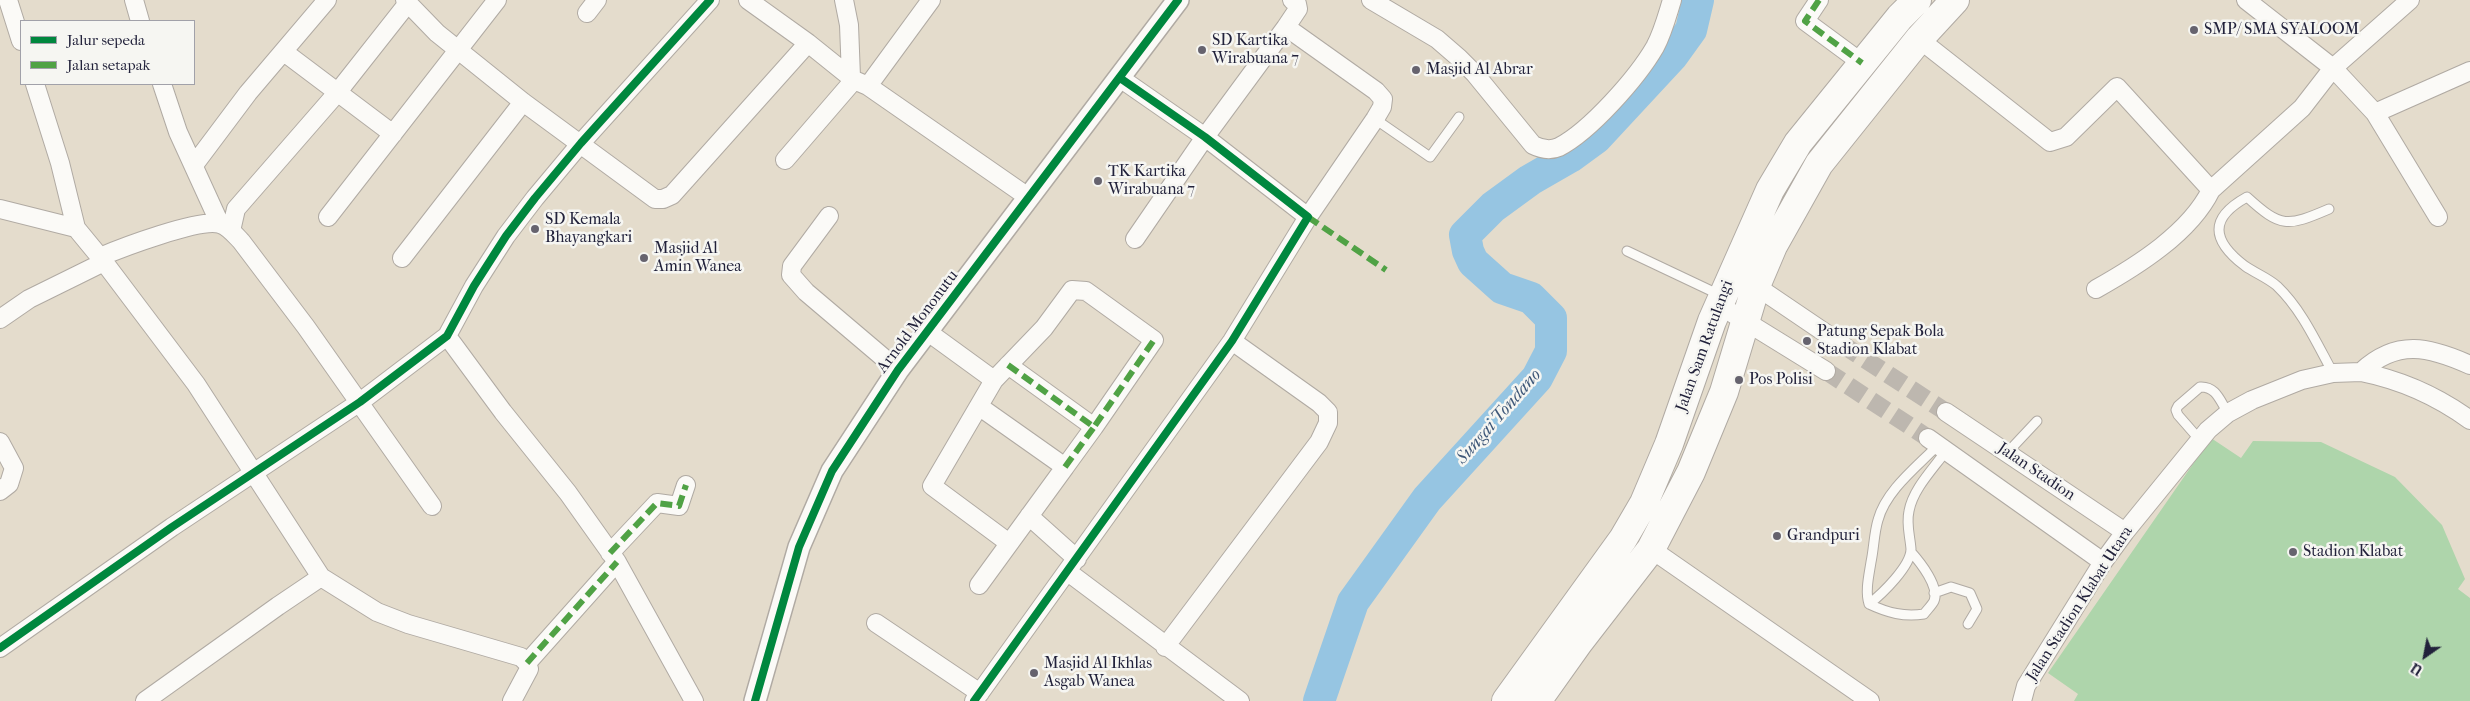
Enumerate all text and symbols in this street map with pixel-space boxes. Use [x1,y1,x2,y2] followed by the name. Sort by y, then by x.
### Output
[20,20,195,85] legend
[2204,20,2359,40] place label: SMP/ SMA SYALOOM
[2188,24,2200,36] marker: SMP/ SMA SYALOOM
[67,31,145,49] text: Jalur sepeda
[1212,31,1299,69] place label: SD Kartika Wirabuana 7
[1196,44,1208,56] marker: SD Kartika Wirabuana 7
[67,56,150,74] text: Jalan setapak
[1426,60,1533,80] place label: Masjid Al Abrar
[1410,64,1422,76] marker: Masjid Al Abrar
[1108,162,1195,200] place label: TK Kartika Wirabuana 7
[1092,175,1104,187] marker: TK Kartika Wirabuana 7
[545,210,632,248] place label: SD Kemala Bhayangkari
[529,223,541,235] marker: SD Kemala Bhayangkari
[654,239,742,277] place label: Masjid Al Amin Wanea
[638,252,650,264] marker: Masjid Al Amin Wanea
[873,267,963,377] street label: Arnold Mononutu
[1672,278,1738,414] street label: Jalan Sam Ratulangi
[1817,322,1944,360] place label: Patung Sepak Bola Stadion Klabat
[1801,335,1813,347] marker: Patung Sepak Bola Stadion Klabat
[1452,365,1546,469] water label: Sungai Tondano
[1749,370,1813,390] place label: Pos Polisi
[1733,374,1745,386] marker: Pos Polisi
[1993,439,2079,505] street label: Jalan Stadion
[2023,523,2137,685] street label: Jalan Stadion Klabat Utara
[1787,526,1860,546] place label: Grandpuri
[1771,530,1783,542] marker: Grandpuri
[2303,542,2403,562] place label: Stadion Klabat
[2287,546,2299,558] marker: Stadion Klabat
[2400,631,2450,681] north arrow
[1044,654,1152,692] place label: Masjid Al Ikhlas Asgab Wanea
[2407,659,2426,679] text: U
[1028,667,1040,679] marker: Masjid Al Ikhlas Asgab Wanea

